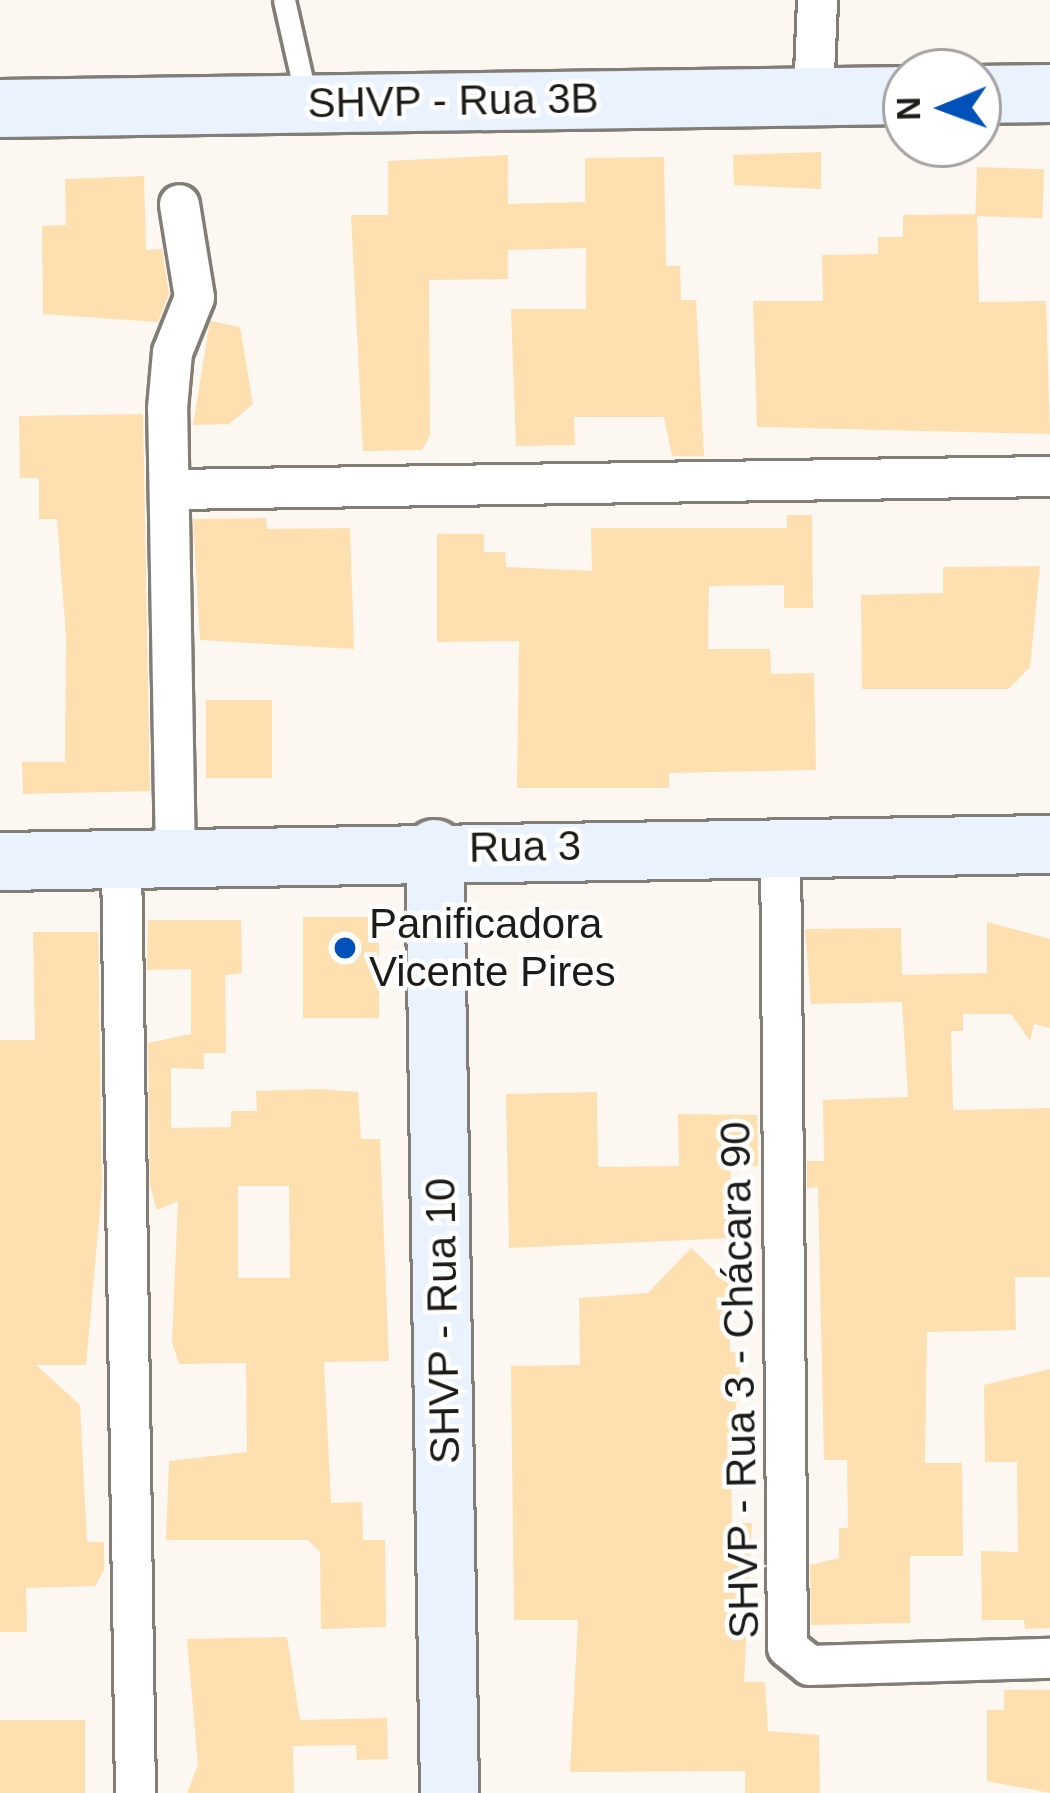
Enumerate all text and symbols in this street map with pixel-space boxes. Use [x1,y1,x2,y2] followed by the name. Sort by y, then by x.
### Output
[882,48,1002,168] north arrow
[307,73,599,129] street label: SHVP - Rua 3B
[890,96,927,121] text: N
[469,821,581,873] street label: Rua 3
[369,899,616,998] place label: Panificadora Vicente Pires
[332,935,358,961] marker: Panificadora Vicente Pires
[710,1120,770,1640] street label: SHVP - Rua 3 - Chácara 90
[415,1177,471,1465] street label: SHVP - Rua 10

